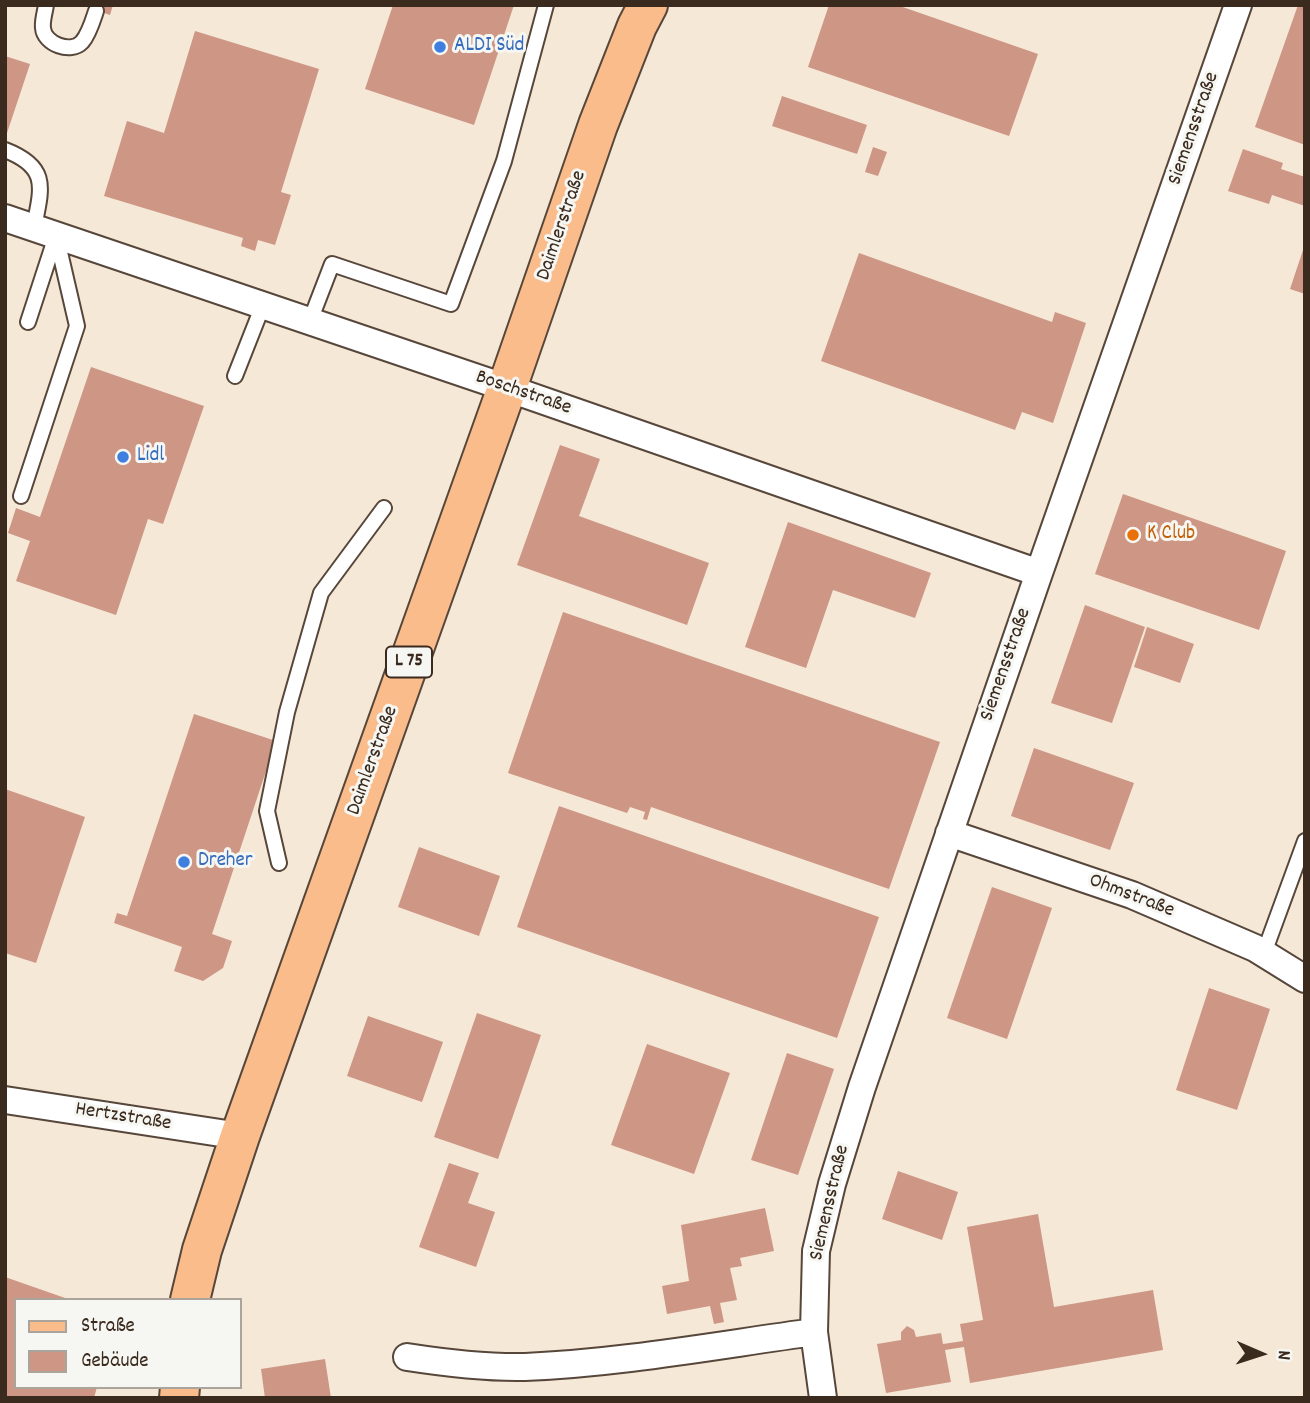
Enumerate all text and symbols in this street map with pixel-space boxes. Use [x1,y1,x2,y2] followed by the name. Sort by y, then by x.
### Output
[454,34,524,60] place label: ALDI Süd
[432,39,448,55] marker: ALDI Süd
[1164,69,1226,189] street label: Siemensstraße
[532,168,594,284] street label: Daimlerstraße
[472,366,574,422] street label: Boschstraße
[137,444,164,470] place label: Lidl
[115,449,131,465] marker: Lidl
[1147,522,1195,548] place label: K Club
[1125,527,1141,543] marker: K Club
[976,605,1038,725] street label: Siemensstraße
[386,646,432,678] road number: L 75
[343,703,405,819] street label: Daimlerstraße
[198,849,253,875] place label: Dreher
[176,854,192,870] marker: Dreher
[1085,869,1177,925] street label: Ohmstraße
[73,1098,173,1138] street label: Hertzstraße
[805,1143,857,1263] street label: Siemensstraße
[14,1298,242,1389] legend
[81,1312,135,1342] text: Straße
[1226,1319,1296,1389] north arrow
[81,1347,149,1377] text: Gebäude
[1269,1350,1296,1361] text: N

